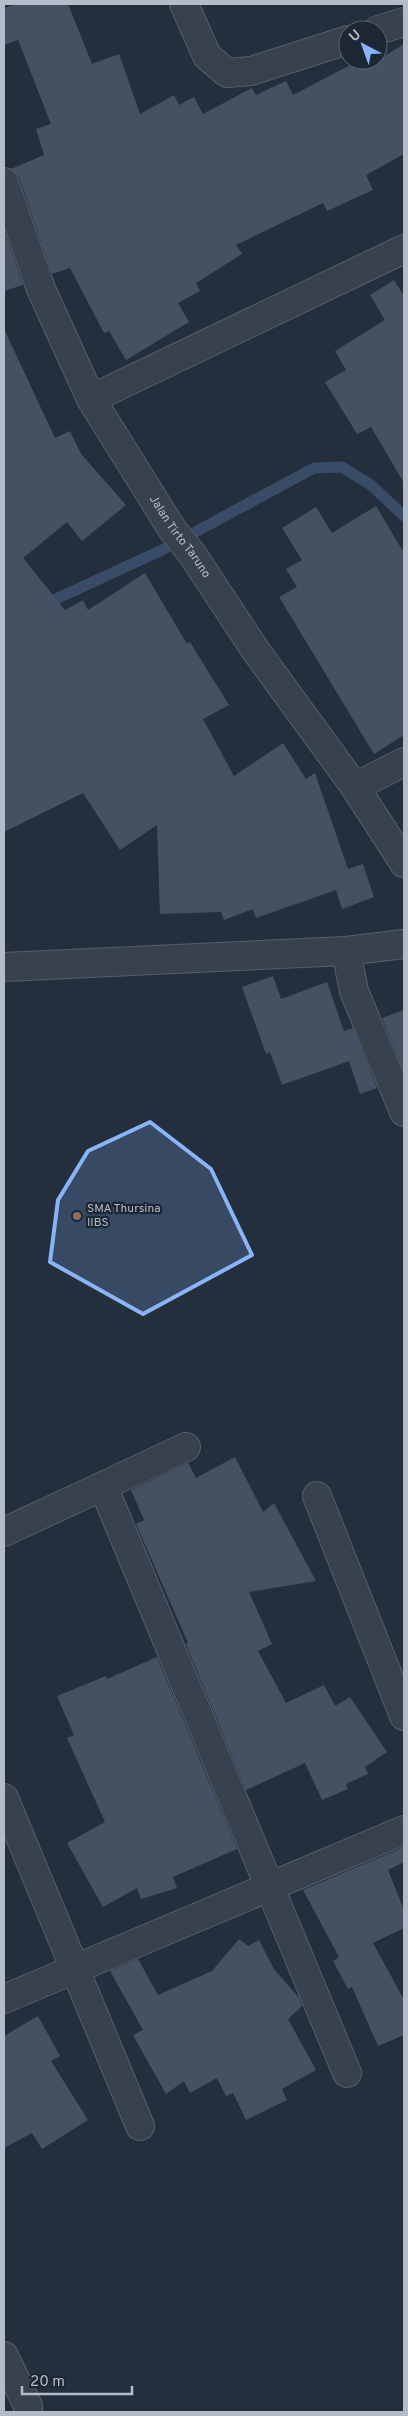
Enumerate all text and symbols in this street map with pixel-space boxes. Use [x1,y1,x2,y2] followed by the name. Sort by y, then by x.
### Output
[338,20,388,70] north arrow
[346,27,365,46] text: U
[145,492,214,582] street label: Jalan Tirto Taruno
[87,1201,161,1231] place label: SMA Thursina IIBS
[71,1210,83,1222] marker: SMA Thursina IIBS
[22,2364,132,2396] scale bar
[30,2373,65,2392] text: 20 m

